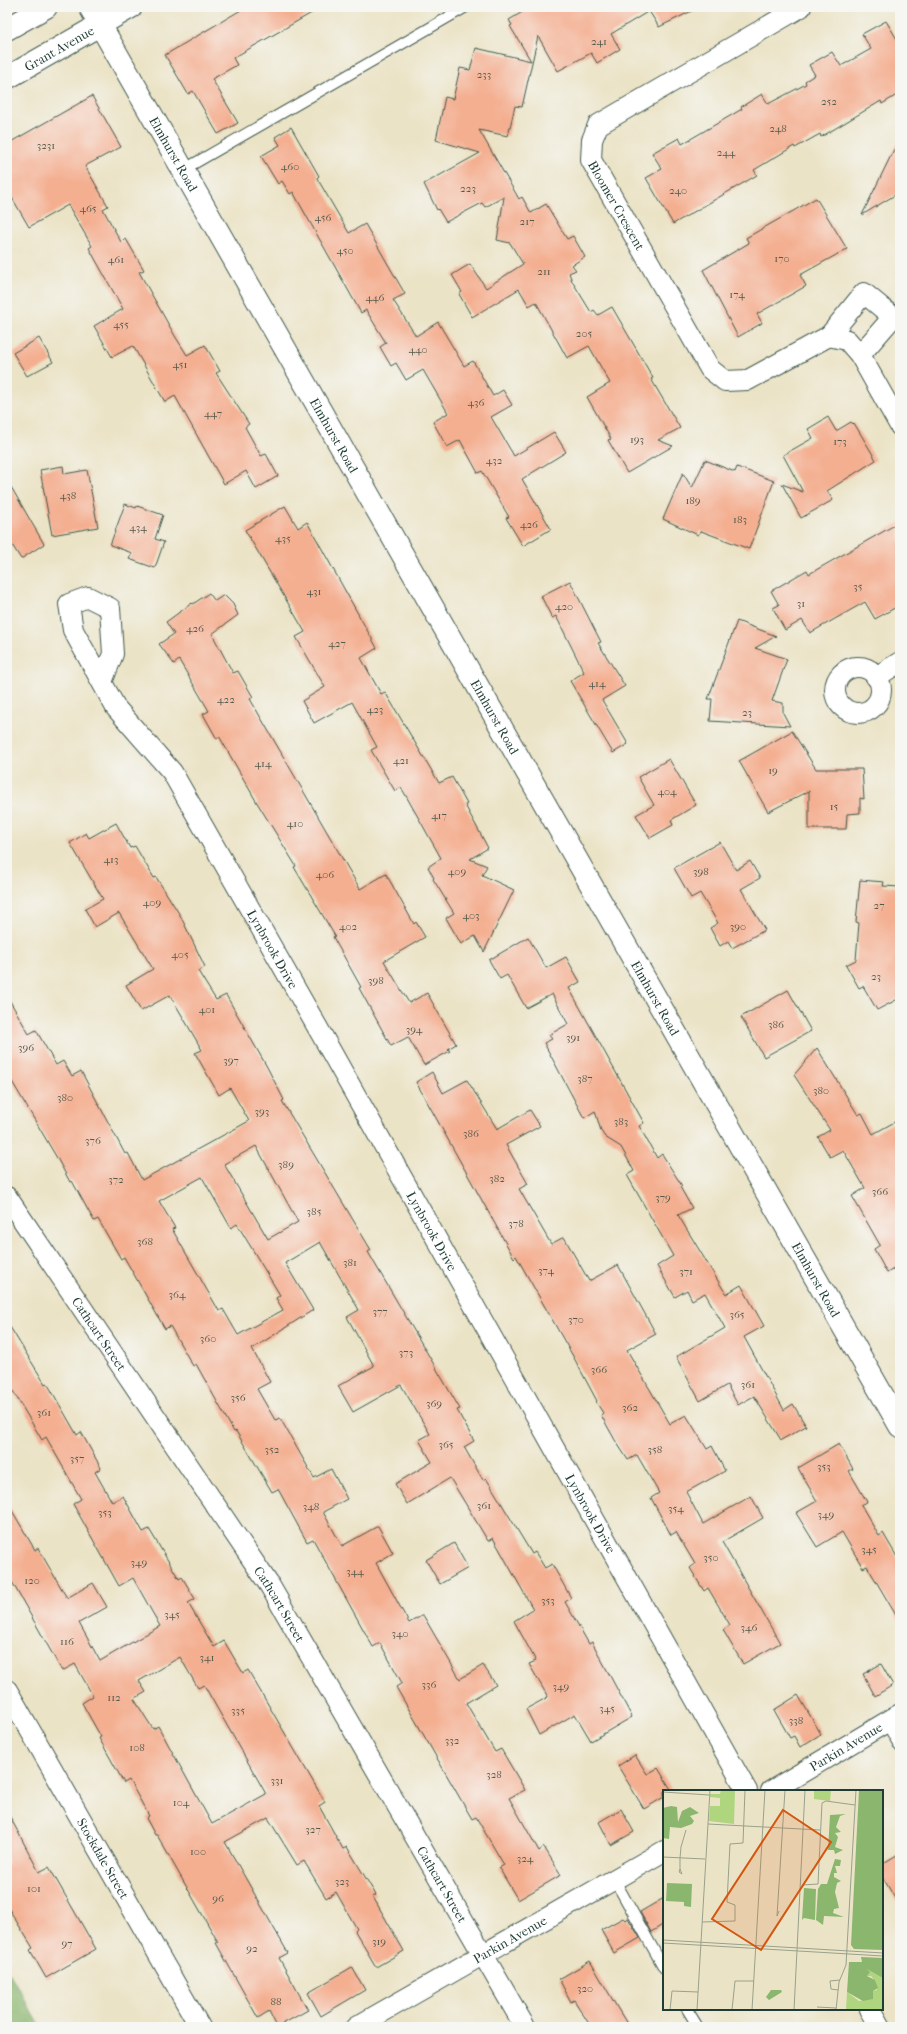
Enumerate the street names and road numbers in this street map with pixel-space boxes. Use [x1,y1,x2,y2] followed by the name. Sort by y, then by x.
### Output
[22,22,97,74] street label: Grant Avenue
[147,114,201,195] street label: Elmhurst Road
[585,158,648,253] street label: Bloomer Crescent
[307,395,362,476] street label: Elmhurst Road
[468,677,523,757] street label: Elmhurst Road
[244,907,301,992] street label: Lynbrook Drive
[628,958,683,1039] street label: Elmhurst Road
[404,1189,461,1274] street label: Lynbrook Drive
[789,1239,844,1320] street label: Elmhurst Road
[69,1294,130,1374] street label: Cathcart Street
[563,1471,619,1556] street label: Lynbrook Drive
[251,1563,308,1645] street label: Cathcart Street
[807,1719,885,1774] street label: Parkin Avenue
[74,1815,133,1902] street label: Stockdale Street
[414,1843,471,1925] street label: Cathcart Street
[470,1912,550,1966] street label: Parkin Avenue

